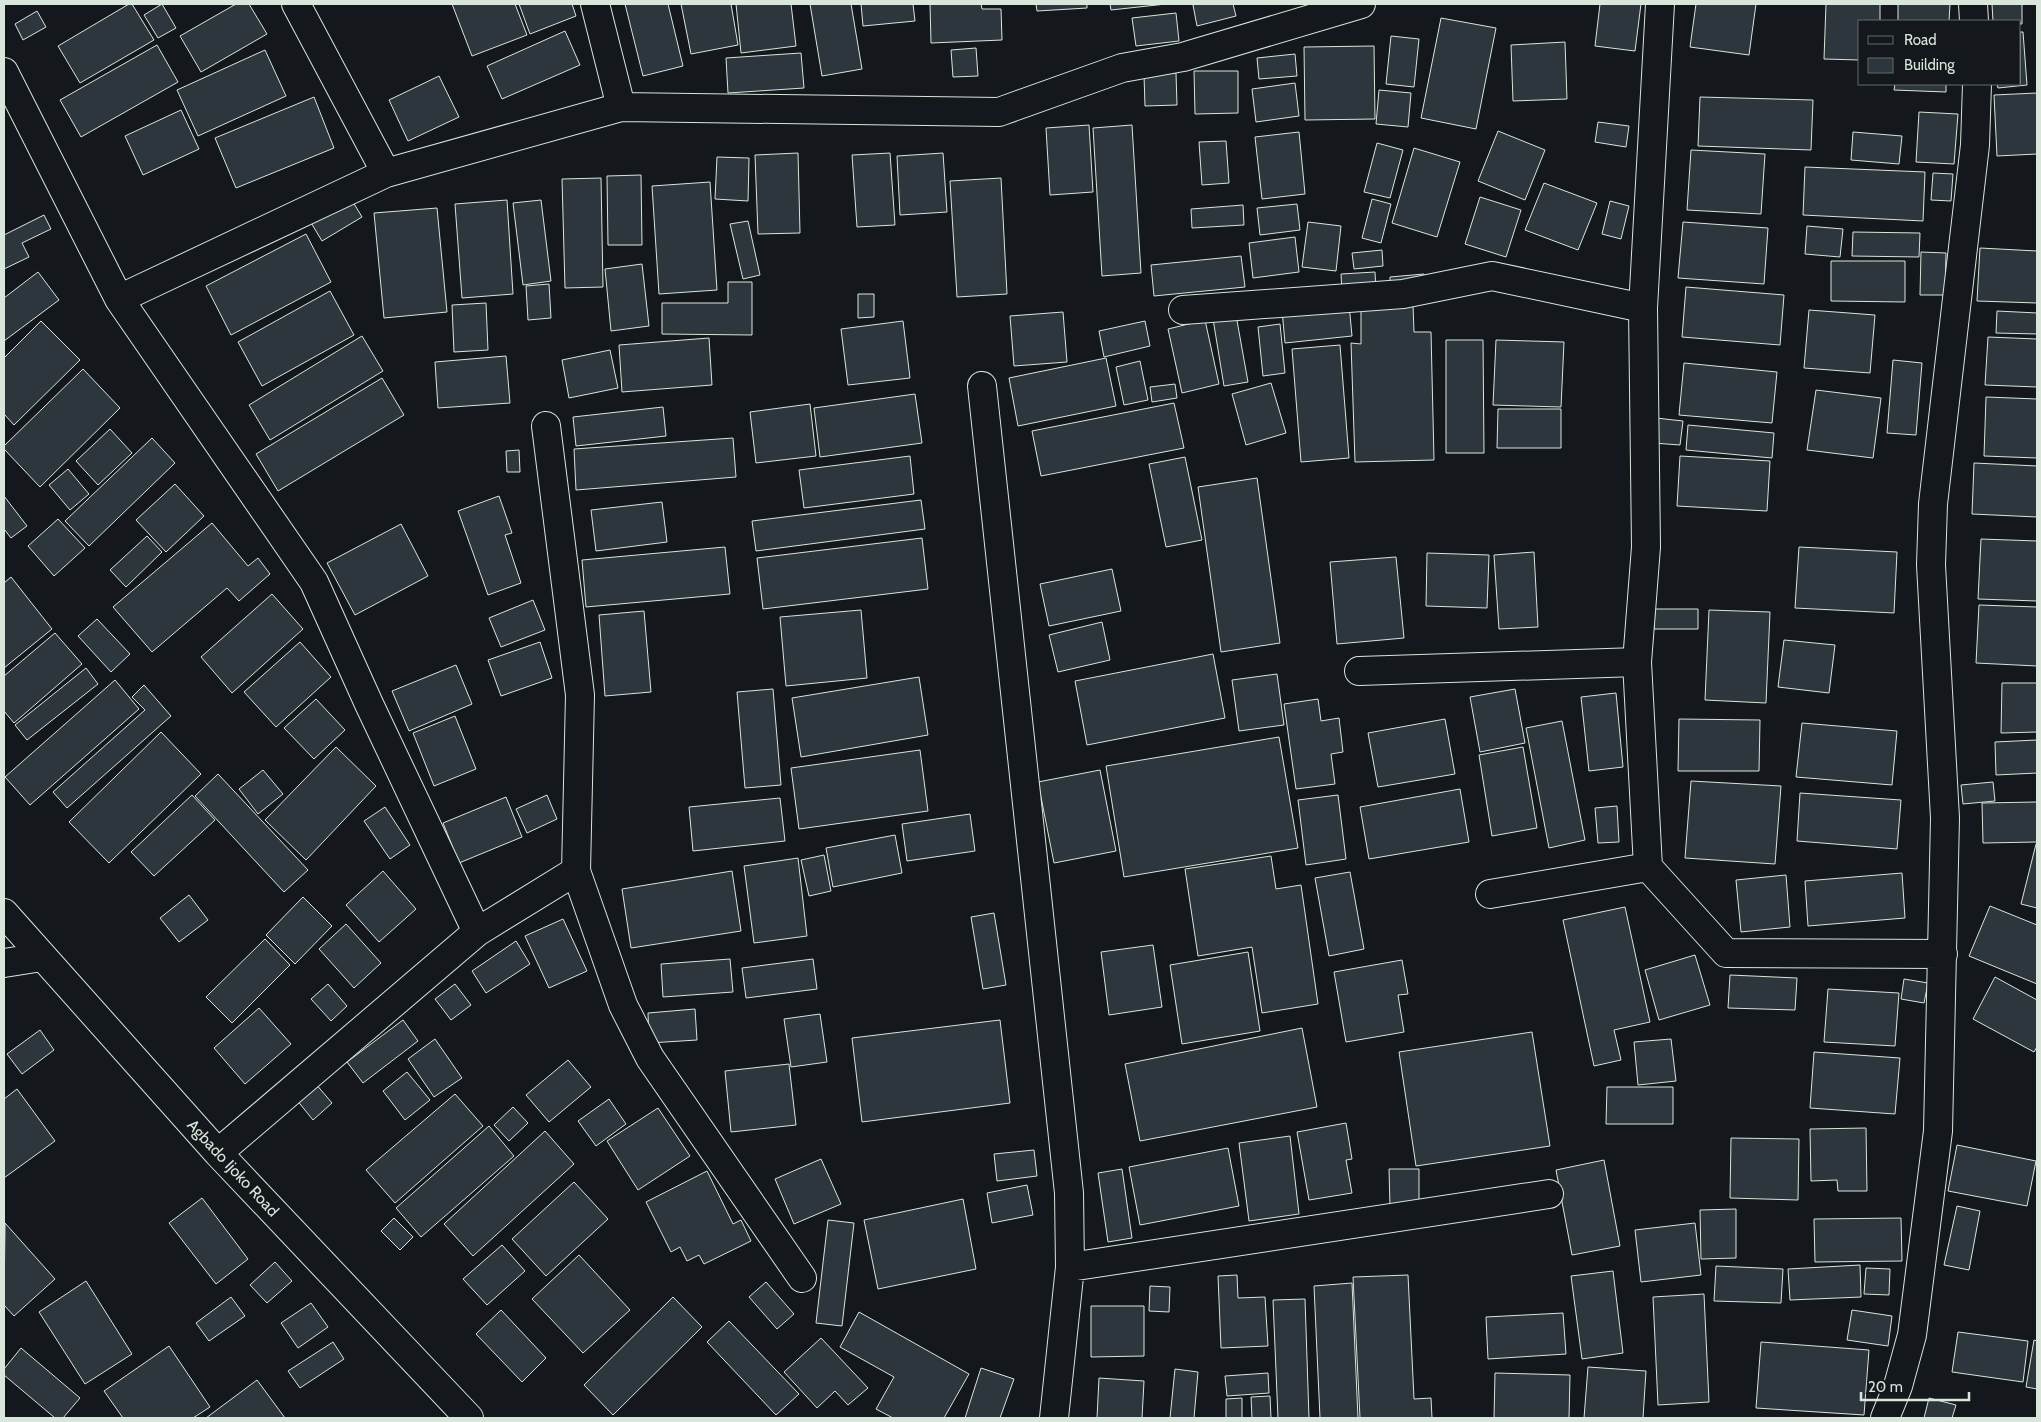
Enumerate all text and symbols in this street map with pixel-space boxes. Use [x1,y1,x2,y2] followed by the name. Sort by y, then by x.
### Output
[1858,20,2021,85] legend
[1904,31,1937,49] text: Road
[1904,56,1955,74] text: Building
[183,1116,283,1220] street label: Agbado Ijoko Road
[1861,1370,1968,1402] scale bar
[1868,1378,1903,1396] text: 20 m

